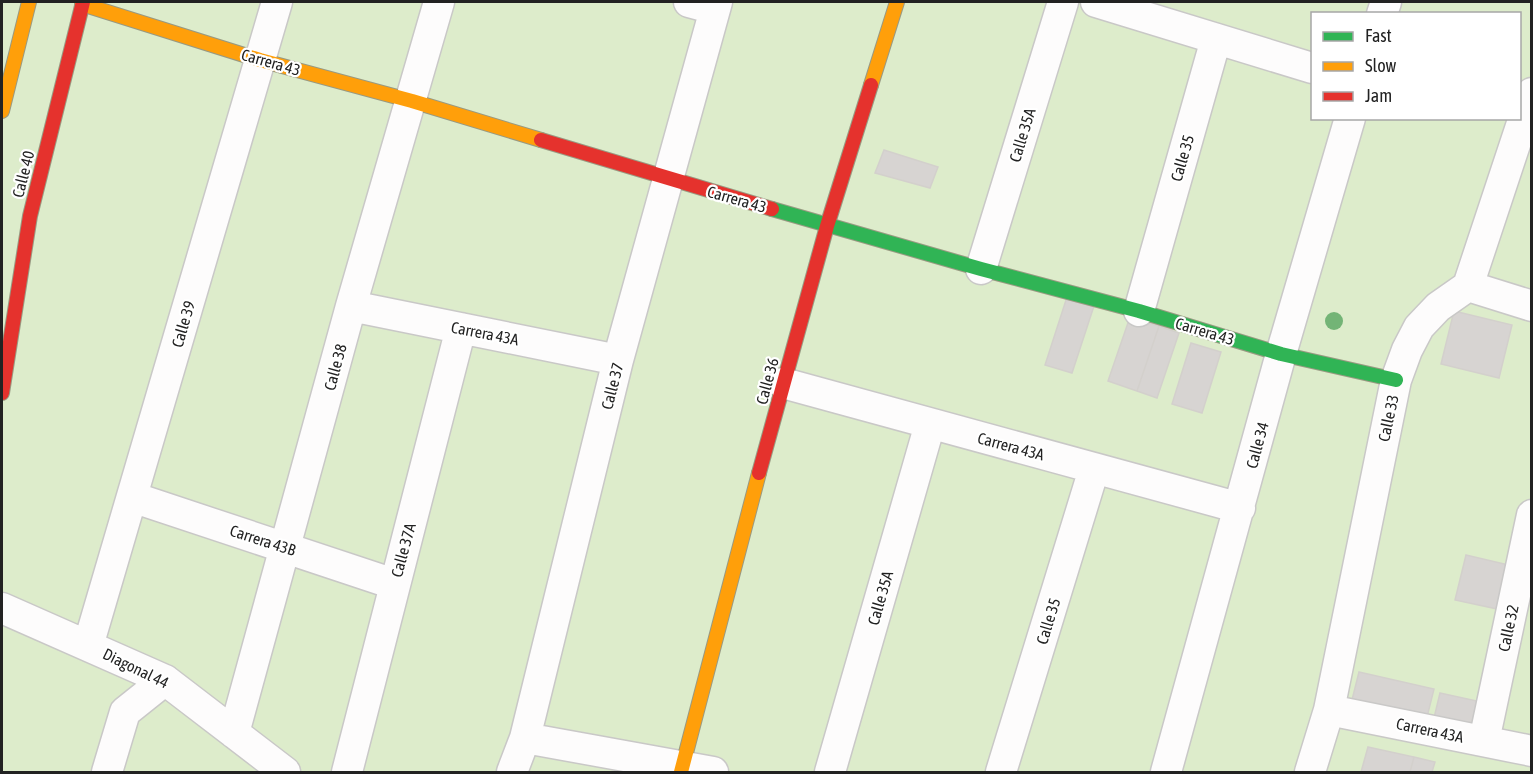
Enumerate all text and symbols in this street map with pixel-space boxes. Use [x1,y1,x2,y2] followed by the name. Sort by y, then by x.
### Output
[1311,12,1521,120] legend
[1365,25,1392,46] text: Fast
[239,45,303,79] street label: Carrera 43
[1365,55,1396,76] text: Slow
[1365,85,1392,106] text: Jam
[1005,106,1039,164] street label: Calle 35A
[1167,133,1197,183] street label: Calle 35
[9,149,37,199] street label: Calle 40
[705,182,769,216] street label: Carrera 43
[168,299,198,349] street label: Calle 39
[1173,314,1237,348] street label: Carrera 43
[450,318,520,348] street label: Carrera 43A
[320,342,350,392] street label: Calle 38
[752,356,782,406] street label: Calle 36
[598,361,626,411] street label: Calle 37
[1374,393,1402,443] street label: Calle 33
[1242,420,1272,470] street label: Calle 34
[976,428,1046,464] street label: Carrera 43A
[228,521,299,559] street label: Carrera 43B
[387,521,419,579] street label: Calle 37A
[864,569,896,627] street label: Calle 35A
[1032,596,1064,646] street label: Calle 35
[1494,603,1522,653] street label: Calle 32
[100,644,172,693] street label: Diagonal 44
[1395,714,1465,746] street label: Carrera 43A

